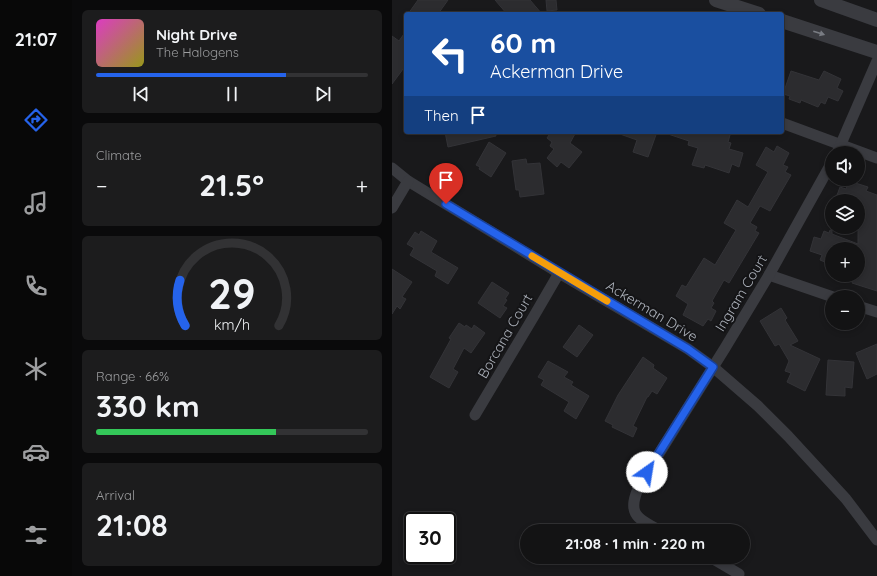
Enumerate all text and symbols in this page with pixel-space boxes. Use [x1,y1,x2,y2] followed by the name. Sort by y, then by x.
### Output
[156,25,237,44] text: Night Drive
[490,25,556,60] text: 60 m
[15,28,57,51] text: 21:07
[424,28,476,80] icon: left
[813,30,825,36] one-way arrow
[156,44,239,60] text: The Halogens
[490,60,623,83] text: Ackerman Drive
[130,83,152,105] icon: previous
[221,83,243,105] icon: pause
[312,83,334,105] icon: next
[467,104,489,126] icon: arrive
[22,106,50,134] icon: directions
[424,106,459,125] text: Then
[825,146,865,330] map controls
[825,146,865,186] button: sound
[96,147,142,163] text: Climate
[429,163,463,204] pin
[199,166,264,204] text: 21.5°
[435,169,457,191] icon: arrive
[96,172,107,200] text: −
[356,172,368,200] text: +
[22,189,50,217] icon: music
[825,194,865,234] button: layers
[825,242,865,282] button: +
[711,251,771,335] street label: Ingram Court
[208,267,256,319] text: 29
[22,272,50,300] icon: phone
[603,277,701,345] street label: Ackerman Drive
[474,290,537,381] street label: Borcana Court
[825,290,865,330] button: −
[214,316,250,334] text: km/h
[22,355,50,383] icon: climate
[96,368,169,384] text: Range · 66%
[96,387,200,425] text: 330 km
[22,438,50,466] icon: car
[626,451,668,493] position arrow
[96,487,135,503] text: Arrival
[96,506,168,544] text: 21:08
[404,512,456,564] speed limit sign: 30
[22,521,50,549] icon: filters
[565,534,705,553] text: 21:08 · 1 min · 220 m

